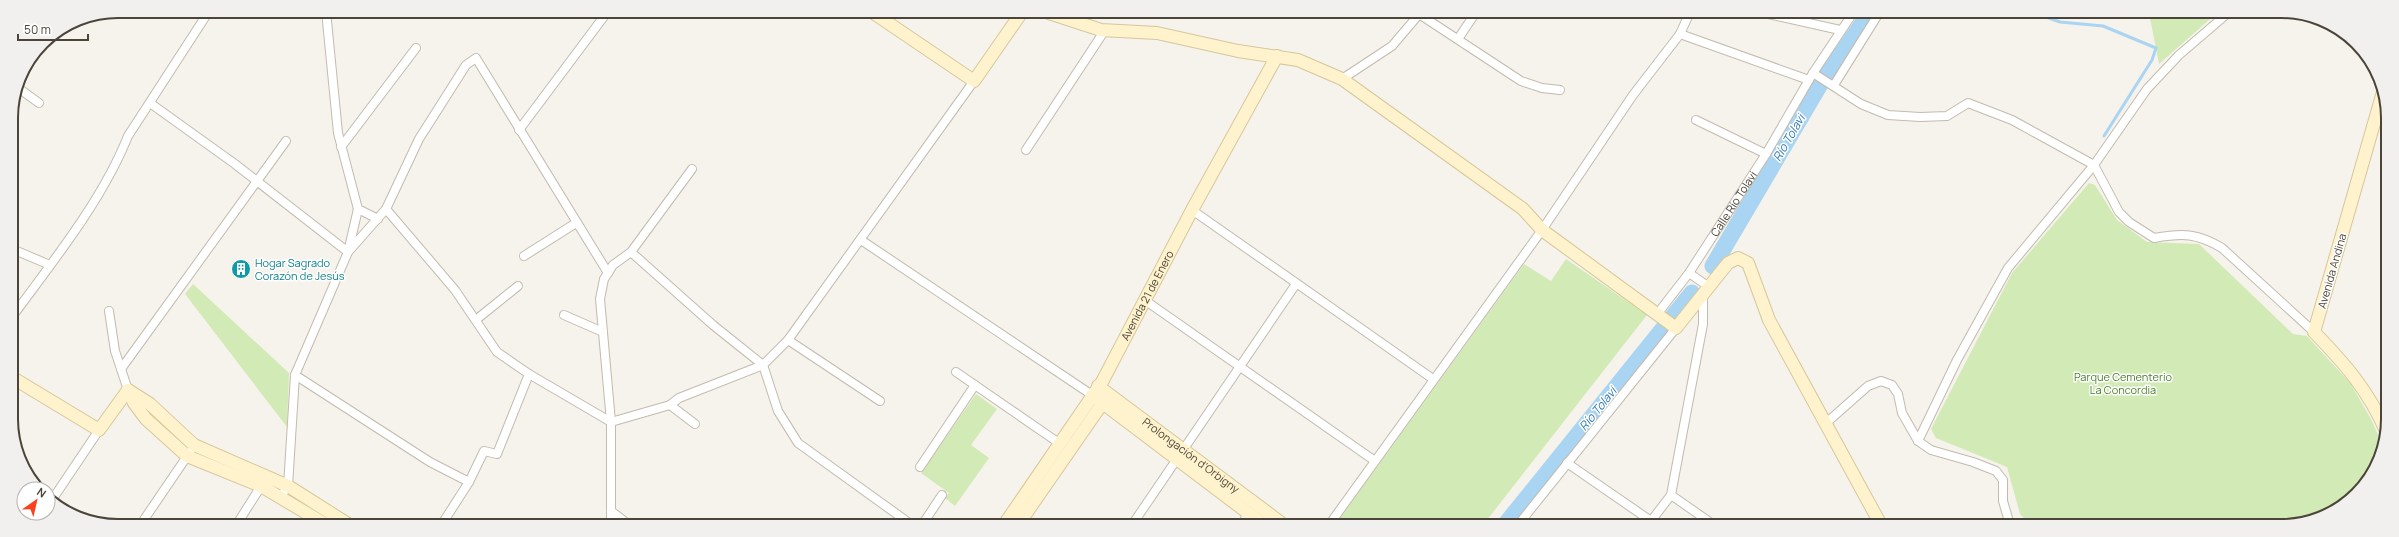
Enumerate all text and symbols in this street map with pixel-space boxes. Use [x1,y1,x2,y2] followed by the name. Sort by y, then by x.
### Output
[18,16,88,42] scale bar
[24,21,51,38] text: 50 m
[1768,109,1810,164] water label: Río Tolavi
[1707,168,1760,239] street label: Calle Río Tolavi
[2314,232,2349,310] street label: Avenida Andina
[1117,247,1177,343] street label: Avenida 21 de Enero
[255,255,345,283] place label: Hogar Sagrado Corazón de Jesús
[230,258,252,280] building icon: Hogar Sagrado Corazón de Jesús
[2074,369,2173,397] park label: Parque Cementerio La Concordia
[1575,382,1622,434] water label: Río Tolavi
[1140,414,1243,496] street label: Prolongación d'Orbigny
[16,481,56,521] north arrow
[34,484,49,501] text: N

